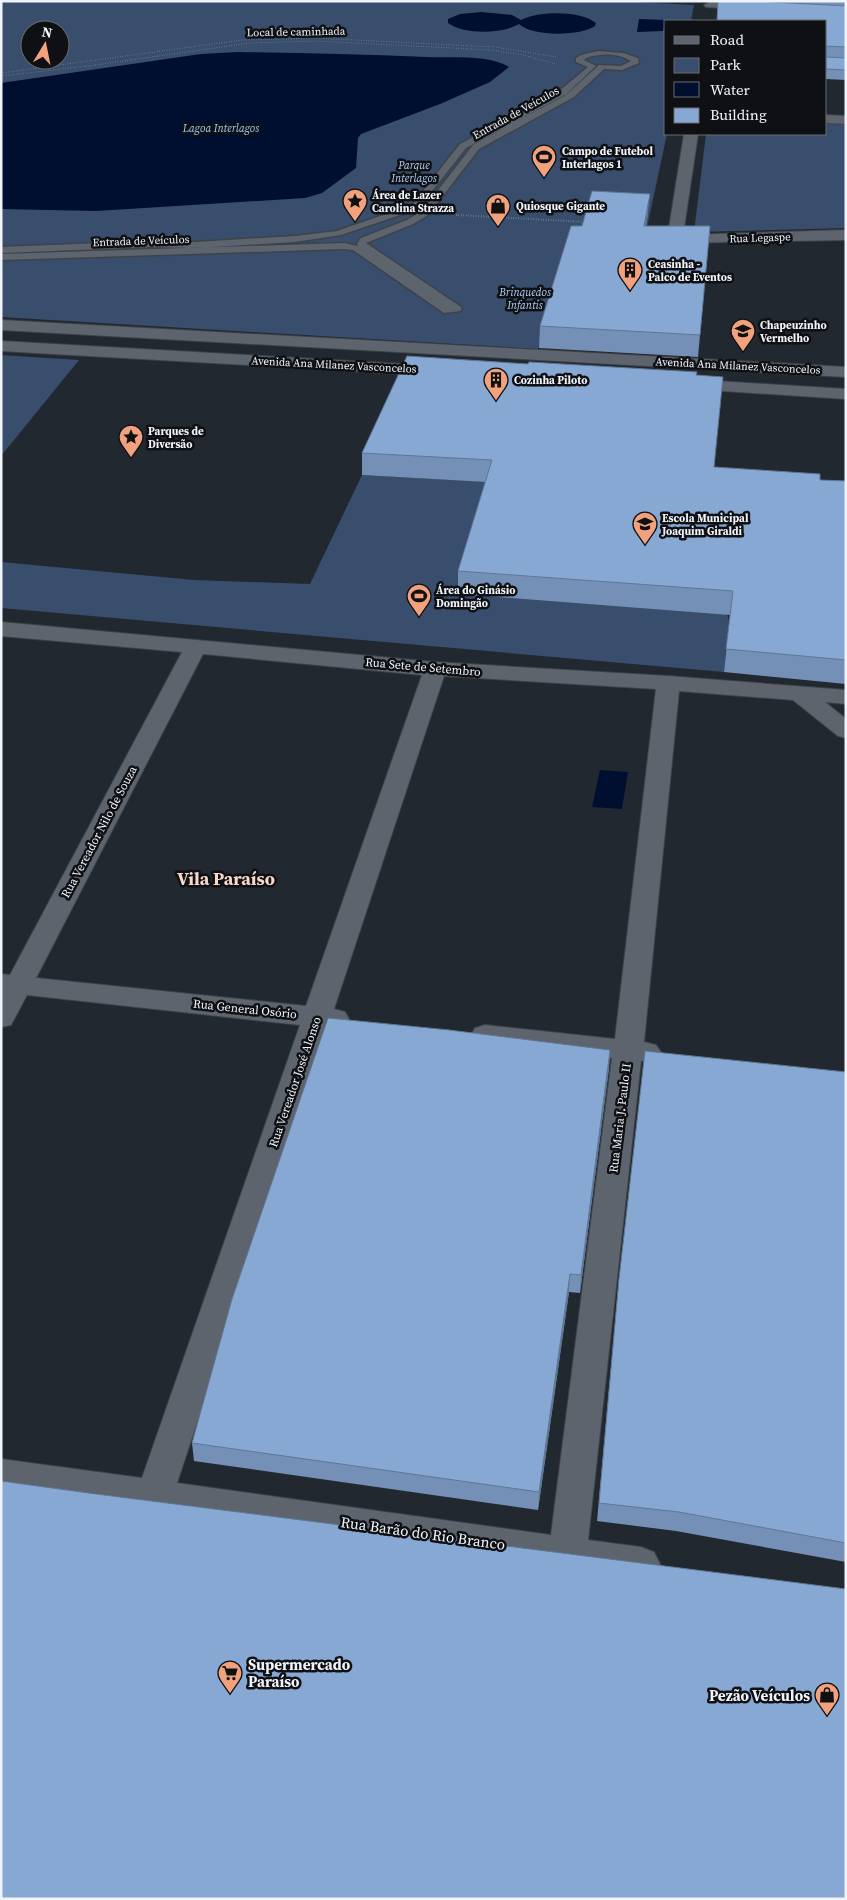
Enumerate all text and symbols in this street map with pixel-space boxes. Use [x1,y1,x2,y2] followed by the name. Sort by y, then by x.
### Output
[20,20,70,70] north arrow
[664,20,827,135] legend
[40,21,54,43] text: N
[247,24,346,40] street label: Local de caminhada
[710,29,744,50] text: Road
[710,54,742,75] text: Park
[710,79,751,100] text: Water
[470,83,562,143] street label: Entrada de Veículos
[710,104,767,125] text: Building
[182,121,259,136] water label: Lagoa Interlagos
[531,144,557,178] sports icon: Campo de Futebol Interlagos 1
[562,144,654,172] place label: Campo de Futebol Interlagos 1
[390,158,437,186] park label: Parque Interlagos
[342,188,368,222] place icon: Área de Lazer Carolina Strazza
[372,188,454,216] place label: Área de Lazer Carolina Strazza
[485,193,511,227] shop icon: Quiosque Gigante
[516,199,605,214] place label: Quiosque Gigante
[729,229,791,247] street label: Rua Legaspe
[92,232,190,250] street label: Entrada de Veículos
[617,257,643,291] building icon: Ceasinha - Palco de Eventos
[648,257,732,285] place label: Ceasinha - Palco de Eventos
[498,285,551,313] park label: Brinquedos Infantis
[730,318,756,352] school or university icon: Chapeuzinho Vermelho
[760,318,827,346] place label: Chapeuzinho Vermelho
[251,353,417,377] street label: Avenida Ana Milanez Vasconcelos
[655,354,821,378] street label: Avenida Ana Milanez Vasconcelos
[483,367,509,401] building icon: Cozinha Piloto
[514,373,587,388] place label: Cozinha Piloto
[118,424,144,458] place icon: Parques de Diversão
[148,424,204,452] place label: Parques de Diversão
[632,511,658,545] school or university icon: Escola Municipal Joaquim Giraldi
[661,511,749,539] place label: Escola Municipal Joaquim Giraldi
[406,583,432,617] sports icon: Área do Ginásio Domingão
[436,583,515,611] place label: Área do Ginásio Domingão
[365,654,482,680] street label: Rua Sete de Setembro
[57,762,141,901] street label: Rua Vereador Nilo de Souza
[177,866,275,891] district label: Vila Paraíso
[192,996,298,1022] street label: Rua General Osório
[265,1014,325,1149] street label: Rua Vereador José Alonso
[605,1062,635,1174] street label: Rua Maria J. Paulo II
[339,1511,507,1555] street label: Rua Barão do Rio Branco
[248,1654,351,1692] place label: Supermercado Paraíso
[217,1660,243,1694] supermarket icon: Supermercado Paraíso
[814,1682,840,1716] shop icon: Pezão Veículos
[709,1685,810,1706] place label: Pezão Veículos

